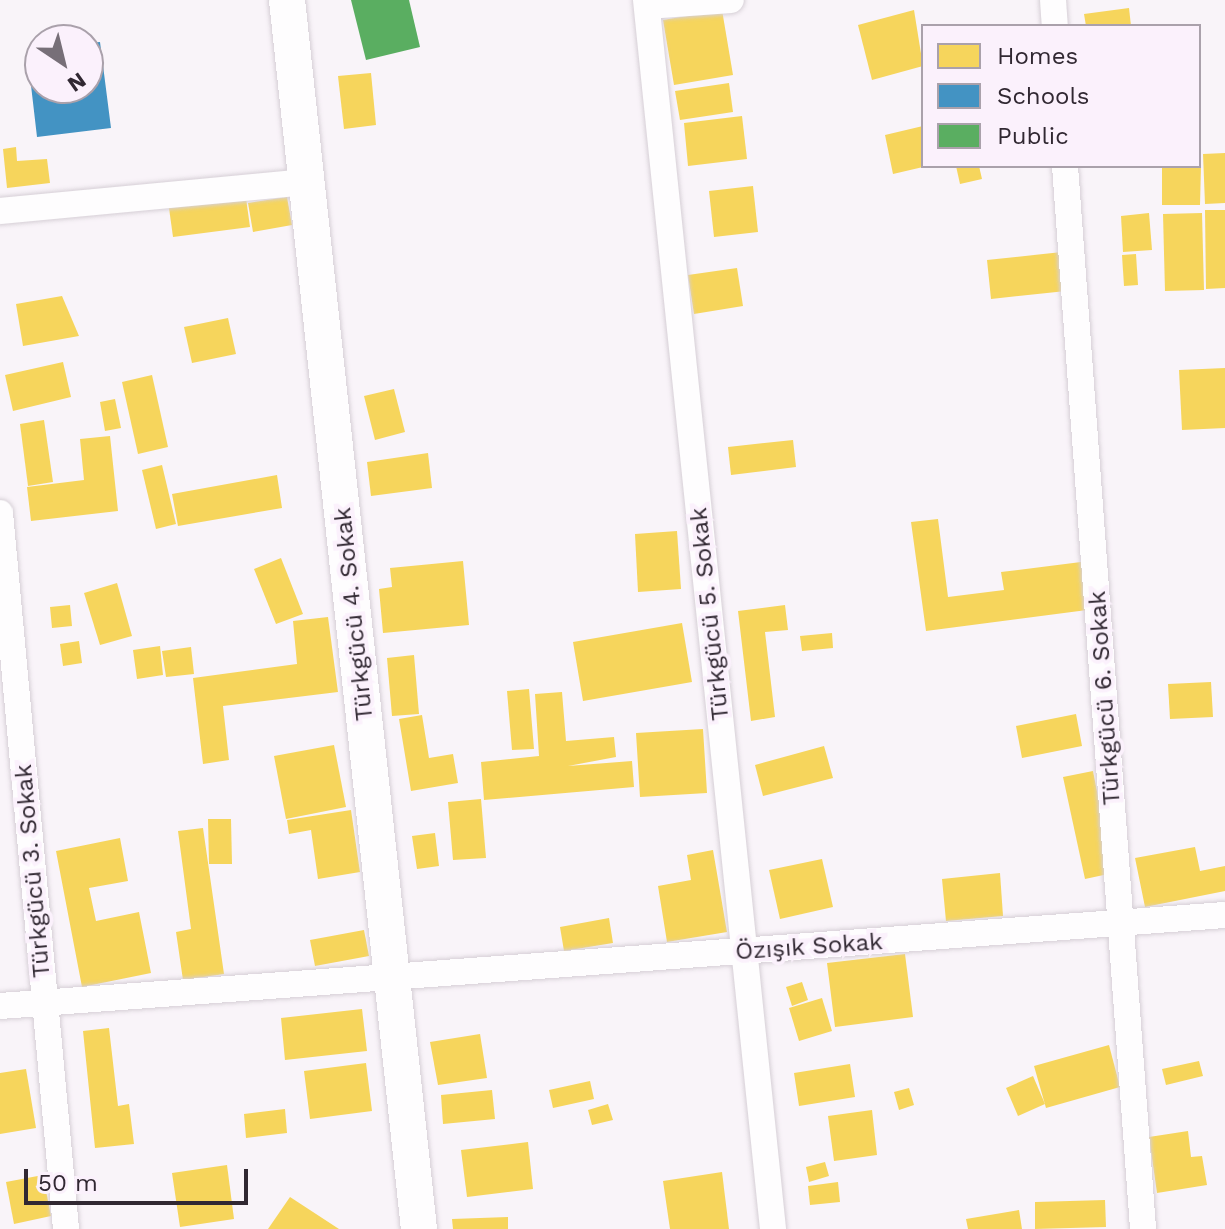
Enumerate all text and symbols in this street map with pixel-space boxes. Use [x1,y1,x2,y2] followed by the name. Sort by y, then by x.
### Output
[24,24,104,104] north arrow
[921,24,1201,168] legend
[997,42,1078,70] text: Homes
[63,68,91,97] text: N
[997,82,1089,110] text: Schools
[997,122,1069,150] text: Public
[328,506,380,722] street label: Türkgücü 4. Sokak
[684,506,736,722] street label: Türkgücü 5. Sokak
[1083,590,1127,806] street label: Türkgücü 6. Sokak
[9,763,57,979] street label: Türkgücü 3. Sokak
[734,927,884,967] street label: Özışık Sokak
[28,1153,252,1203] scale bar
[38,1169,98,1197] text: 50 m

